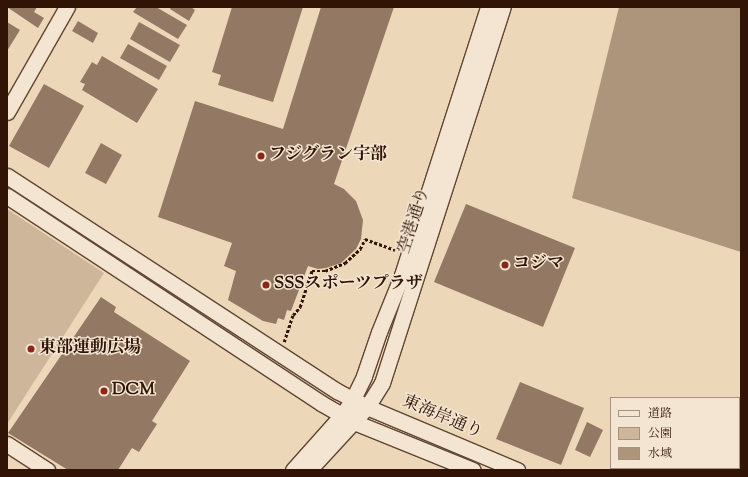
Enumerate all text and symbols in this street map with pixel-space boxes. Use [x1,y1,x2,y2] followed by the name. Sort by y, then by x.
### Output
[269,146,388,166] place label: フジグラン宇部
[256,151,266,161] marker: フジグラン宇部
[395,186,435,256] street label: 空港通り
[513,255,564,275] place label: コジマ
[500,260,510,270] marker: コジマ
[274,275,423,295] place label: SSSスポーツプラザ
[261,280,271,290] marker: SSSスポーツプラザ
[39,339,141,359] place label: 東部運動広場
[26,344,36,354] marker: 東部運動広場
[112,381,155,401] place label: DCM
[99,386,109,396] marker: DCM
[399,392,485,444] street label: 東海岸通り
[610,397,740,469] legend
[648,405,672,423] text: 道路
[648,425,672,443] text: 公園
[648,445,672,463] text: 水域

